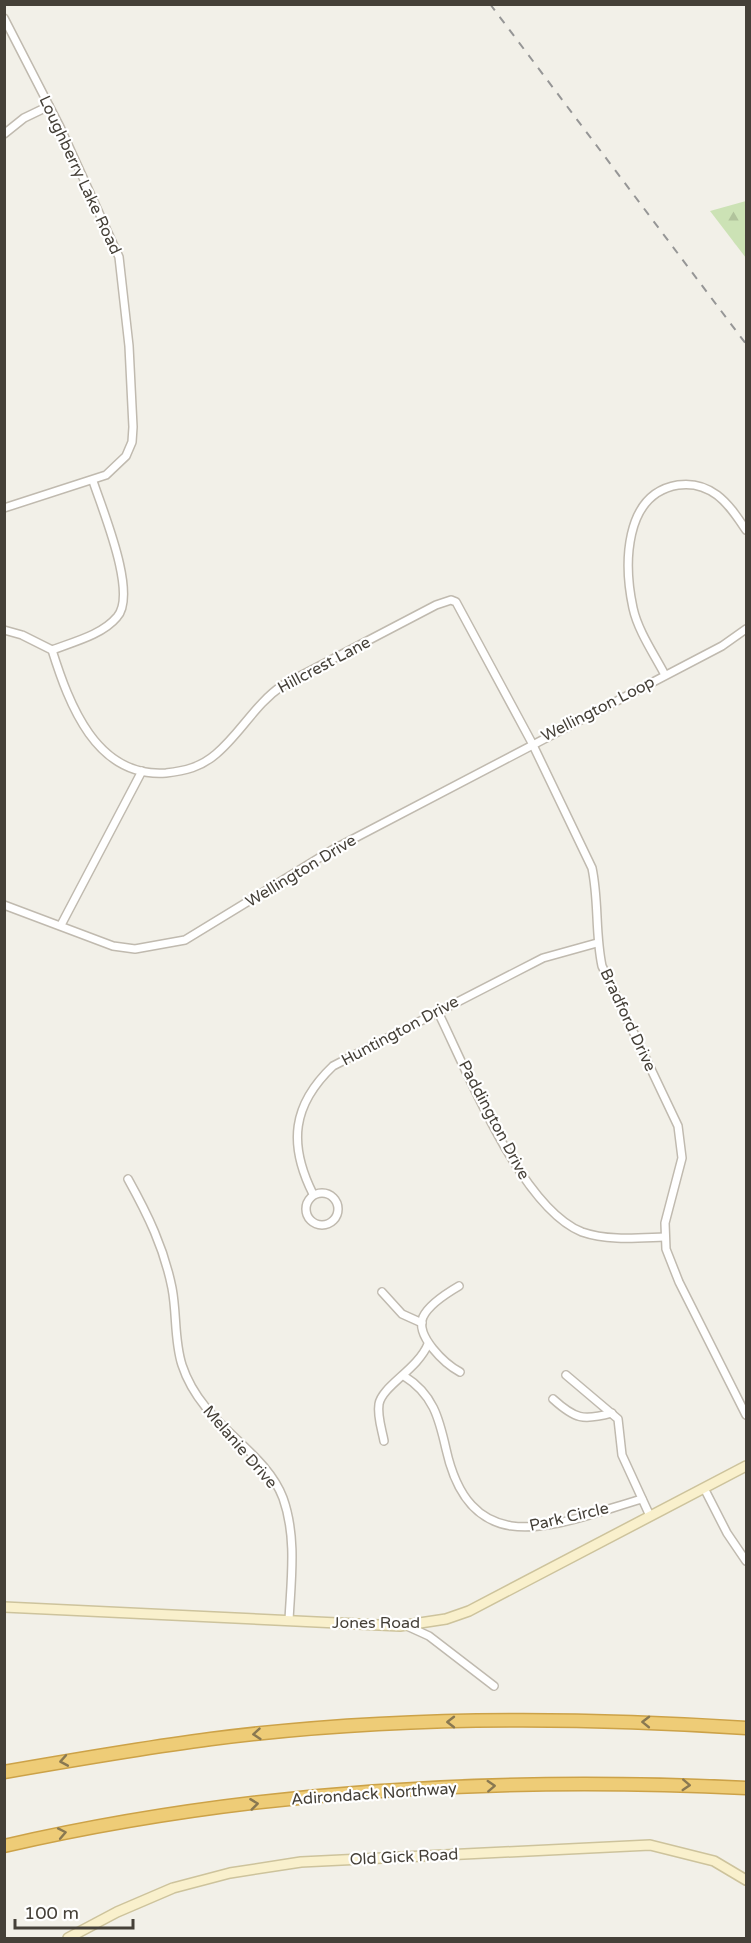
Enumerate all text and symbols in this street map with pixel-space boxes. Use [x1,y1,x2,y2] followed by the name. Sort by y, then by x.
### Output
[34,92,126,258] street label: Loughberry Lake Road
[274,632,374,698] street label: Hillcrest Lane
[538,672,658,746] street label: Wellington Loop
[242,830,360,912] street label: Wellington Drive
[595,965,661,1075] street label: Bradford Drive
[338,992,462,1070] street label: Huntington Drive
[454,1057,534,1183] street label: Paddington Drive
[198,1401,282,1493] street label: Melanie Drive
[527,1498,611,1536] street label: Park Circle
[332,1613,420,1633] street label: Jones Road
[447,1715,456,1728] one-way arrow
[642,1716,651,1728] one-way arrow
[252,1727,261,1740] one-way arrow
[59,1754,69,1767] one-way arrow
[291,1778,458,1810] street label: Adirondack Northway
[486,1779,495,1792] one-way arrow
[681,1779,690,1792] one-way arrow
[250,1798,259,1811] one-way arrow
[56,1827,66,1840] one-way arrow
[349,1844,459,1870] street label: Old Gick Road
[15,1892,134,1930] scale bar
[24,1902,79,1924] text: 100 m

